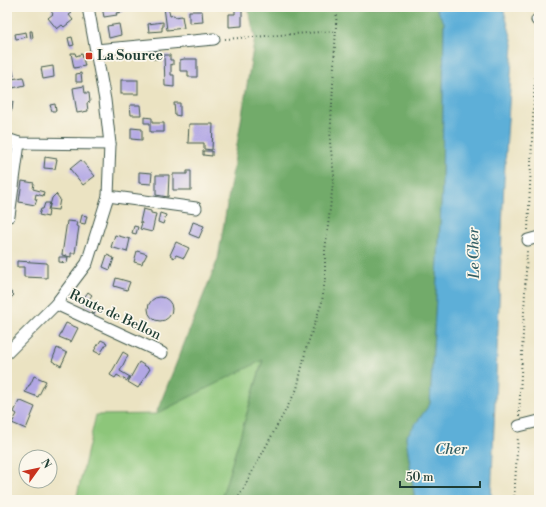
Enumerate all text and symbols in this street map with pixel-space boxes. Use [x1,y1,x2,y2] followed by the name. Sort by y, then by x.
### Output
[97,47,163,65] place label: La Source
[84,51,94,61] marker: La Source
[464,227,484,280] water label: Le Cher
[66,286,164,344] street label: Route de Bellon
[435,440,468,459] water label: Cher
[18,449,58,489] north arrow
[37,457,54,472] text: N
[400,463,480,489] scale bar
[406,470,434,485] text: 50 m

